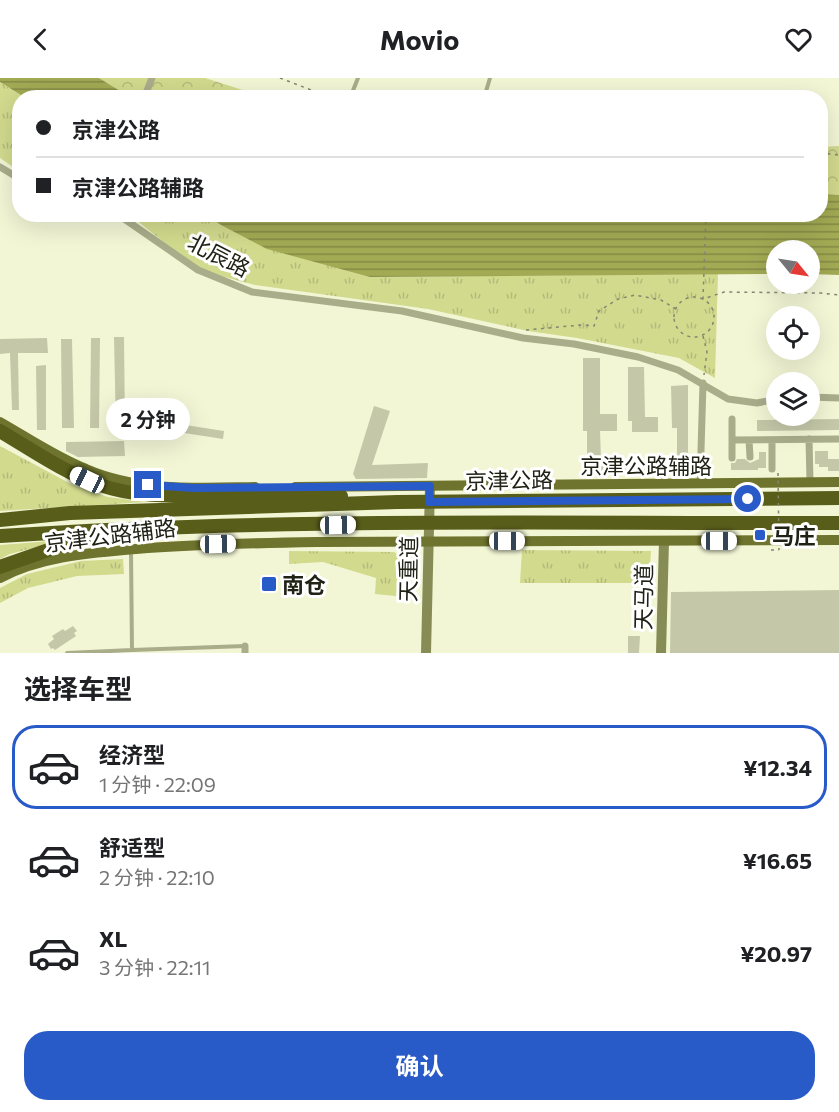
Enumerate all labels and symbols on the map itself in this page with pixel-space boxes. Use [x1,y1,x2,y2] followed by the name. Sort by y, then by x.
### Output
[183,228,255,282] street label: 北辰路
[766,240,820,294] north arrow
[106,398,190,440] callout: 2 分钟
[580,452,712,479] street label: 京津公路辅路
[67,464,107,496] car
[465,466,553,494] street label: 京津公路
[134,471,161,498] route end
[734,485,761,512] route start
[43,514,177,556] street label: 京津公路辅路
[320,516,356,534] car
[772,522,816,549] place label: 马庄
[753,528,767,542] marker: 马庄
[489,532,525,550] car
[701,532,737,550] car
[200,535,236,553] car
[394,536,422,602] street label: 天重道
[629,564,657,630] street label: 天马道
[282,571,326,598] place label: 南仓
[260,575,278,593] marker: 南仓

